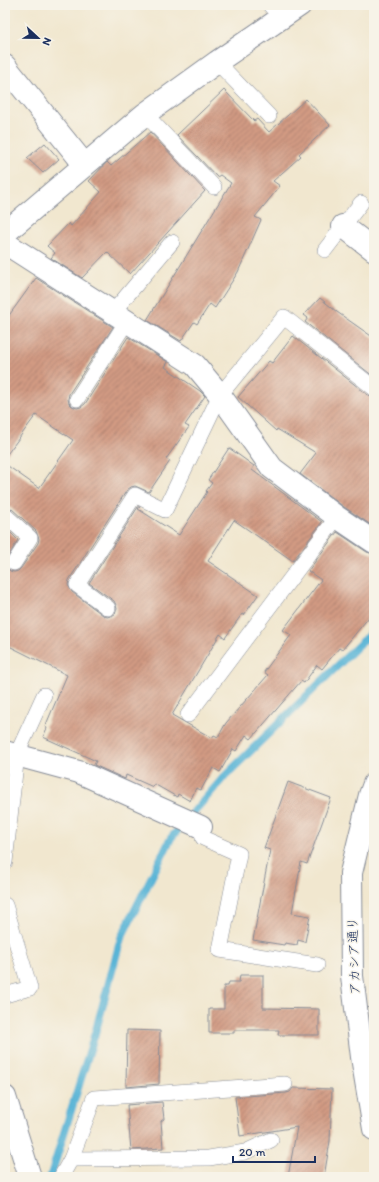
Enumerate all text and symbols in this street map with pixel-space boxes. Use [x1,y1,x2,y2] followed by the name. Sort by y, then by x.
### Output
[18,18,58,58] north arrow
[39,36,54,47] text: N
[345,917,362,995] street label: アカシア通り
[233,1138,315,1164] scale bar
[239,1145,266,1159] text: 20 m

